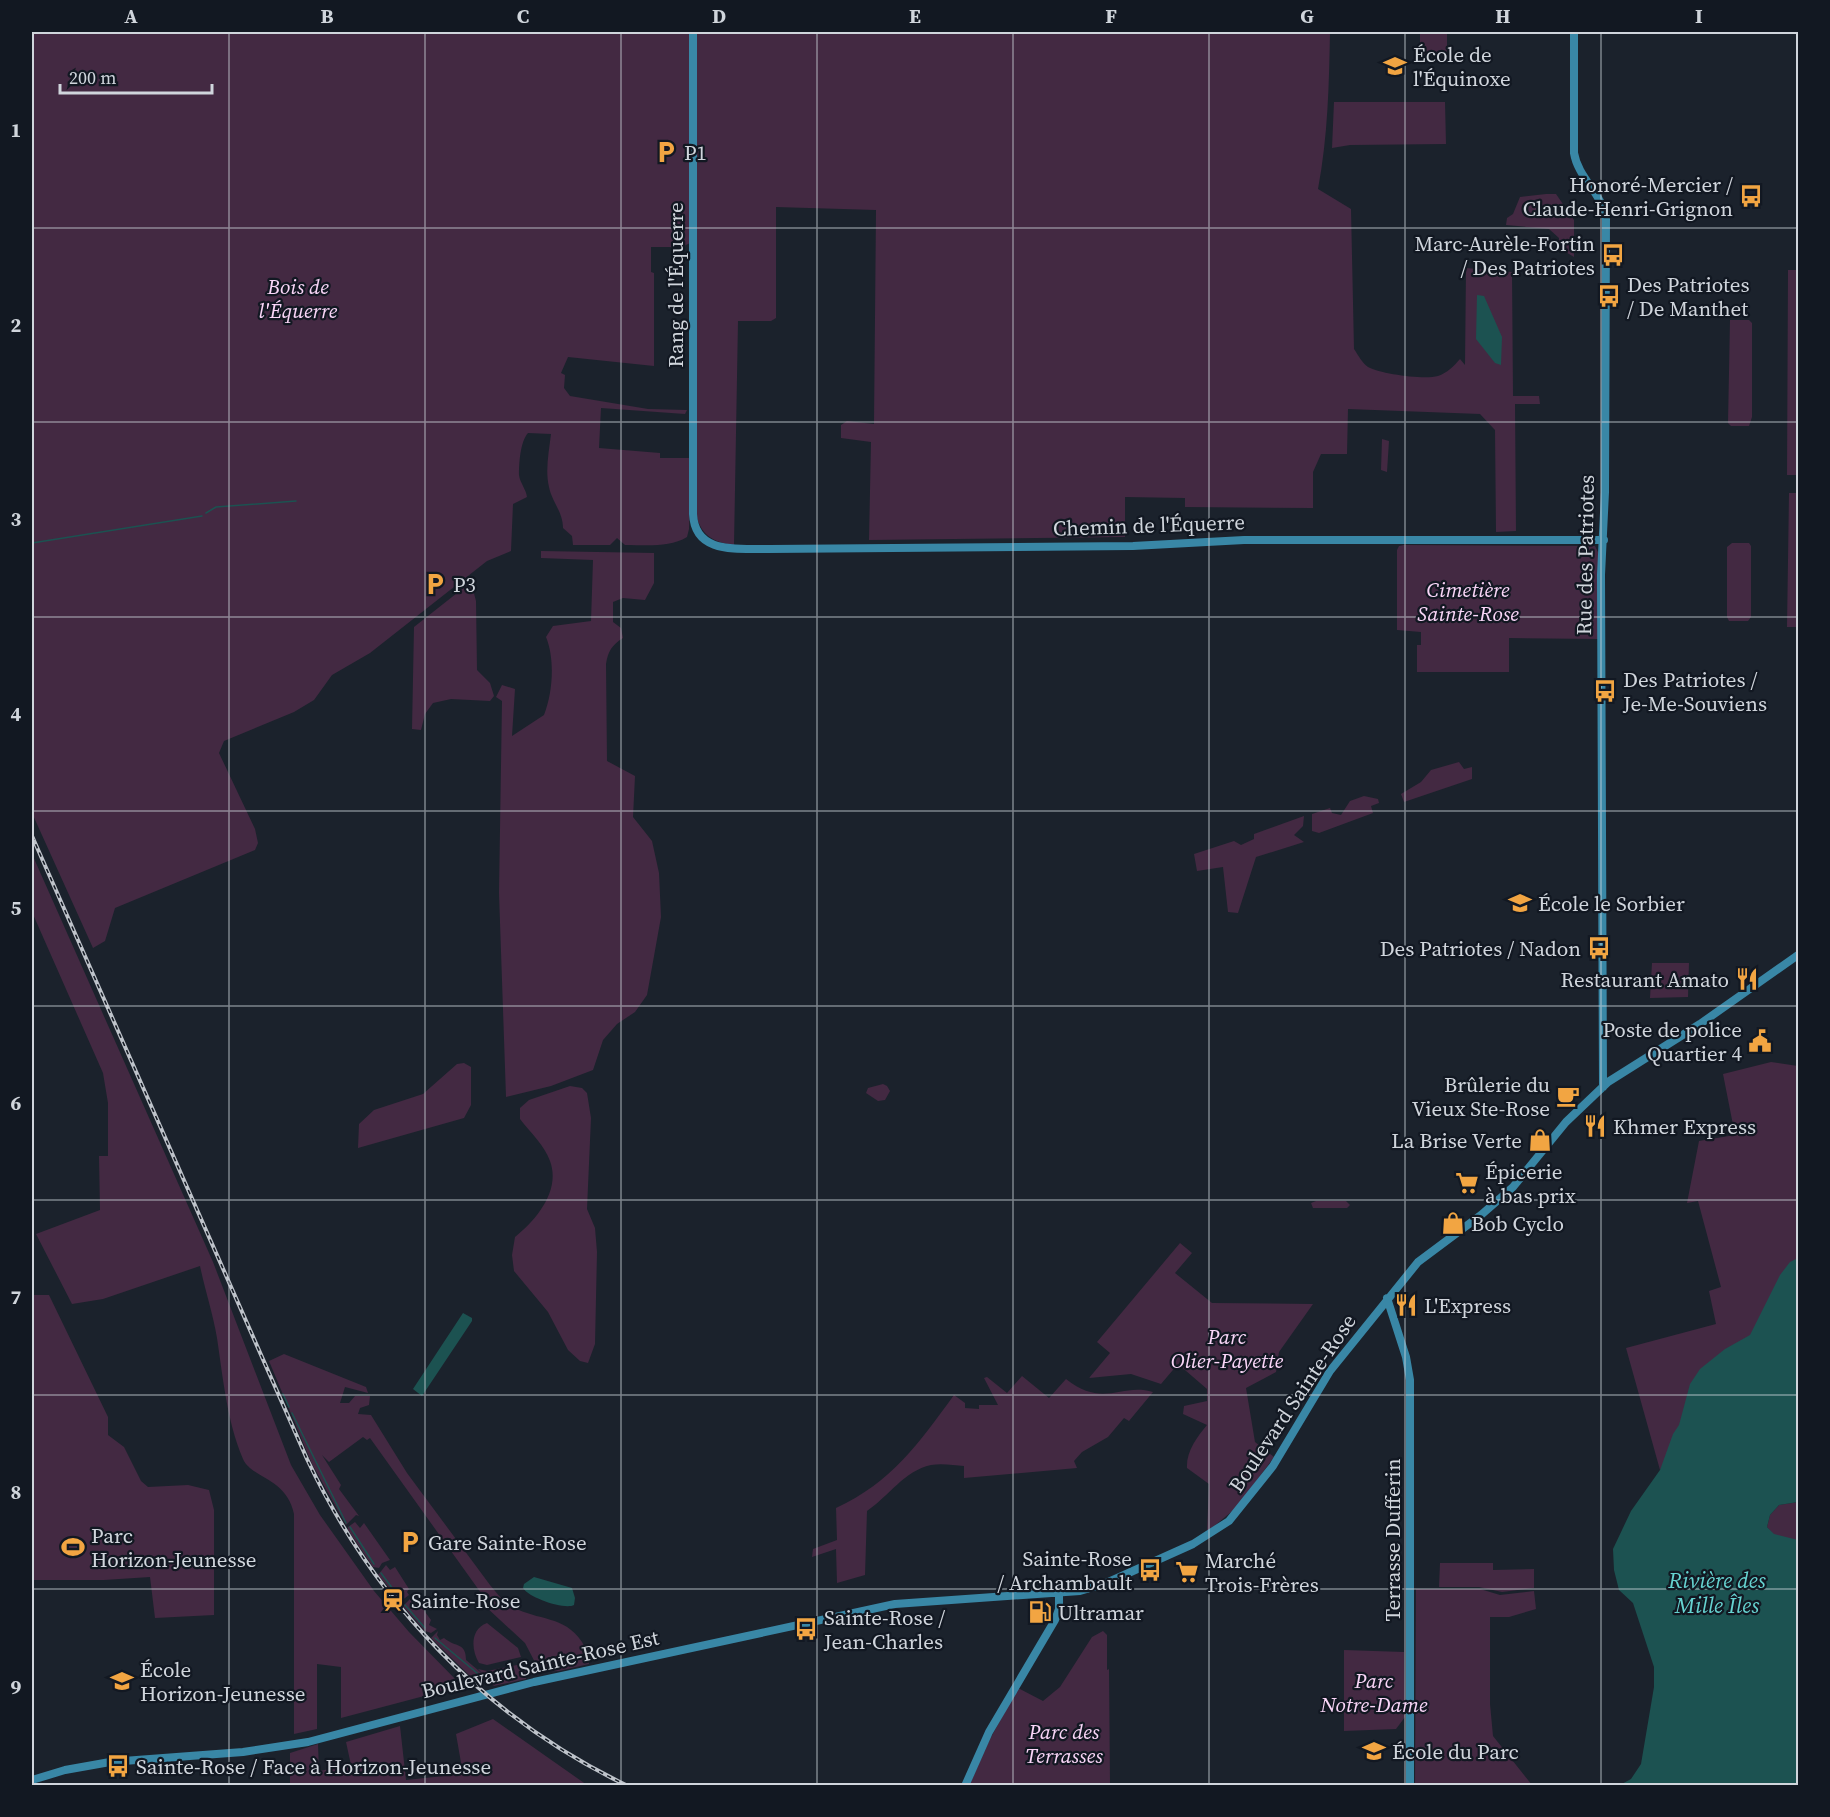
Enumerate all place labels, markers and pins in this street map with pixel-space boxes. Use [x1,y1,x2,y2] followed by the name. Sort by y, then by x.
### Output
[1413,40,1511,93] place label: École de l'Équinoxe
[1382,53,1408,79] school or university icon: École de l'Équinoxe
[684,138,707,167] place label: P1
[653,139,679,165] parking icon: P1
[1523,170,1733,223] place label: Honoré-Mercier / Claude-Henri-Grignon
[1738,183,1764,209] bus stop icon: Honoré-Mercier / Claude-Henri-Grignon
[1414,229,1595,282] place label: Marc-Aurèle-Fortin / Des Patriotes
[1600,242,1626,268] bus stop icon: Marc-Aurèle-Fortin / Des Patriotes
[1627,270,1750,323] place label: Des Patriotes / De Manthet
[1596,283,1622,309] bus stop icon: Des Patriotes / De Manthet
[453,570,476,599] place label: P3
[422,571,448,597] parking icon: P3
[1622,665,1767,718] place label: Des Patriotes / Je-Me-Souviens
[1592,678,1618,704] bus stop icon: Des Patriotes / Je-Me-Souviens
[1538,889,1685,918] place label: École le Sorbier
[1507,890,1533,916] school or university icon: École le Sorbier
[1380,934,1581,963] place label: Des Patriotes / Nadon
[1586,935,1612,961] bus stop icon: Des Patriotes / Nadon
[1560,965,1729,994] place label: Restaurant Amato
[1734,966,1760,992] restaurant icon: Restaurant Amato
[1602,1015,1742,1068] place label: Poste de police Quartier 4
[1747,1028,1773,1054] public building icon: Poste de police Quartier 4
[1412,1070,1550,1123] place label: Brûlerie du Vieux Ste-Rose
[1555,1083,1581,1109] cafe icon: Brûlerie du Vieux Ste-Rose
[1613,1112,1756,1141] place label: Khmer Express
[1582,1113,1608,1139] restaurant icon: Khmer Express
[1391,1126,1522,1155] place label: La Brise Verte
[1527,1127,1553,1153] shop icon: La Brise Verte
[1485,1157,1576,1210] place label: Épicerie à bas prix
[1454,1170,1480,1196] supermarket icon: Épicerie à bas prix
[1471,1209,1564,1238] place label: Bob Cyclo
[1440,1210,1466,1236] shop icon: Bob Cyclo
[1424,1291,1511,1320] place label: L'Express
[1393,1292,1419,1318] restaurant icon: L'Express
[91,1521,257,1574] place label: Parc Horizon-Jeunesse
[428,1528,587,1557] place label: Gare Sainte-Rose
[397,1529,423,1555] parking icon: Gare Sainte-Rose
[60,1534,86,1560] sports icon: Parc Horizon-Jeunesse
[997,1544,1132,1597] place label: Sainte-Rose / Archambault
[1205,1546,1319,1599] place label: Marché Trois-Frères
[1137,1557,1163,1583] bus stop icon: Sainte-Rose / Archambault
[1174,1559,1200,1585] supermarket icon: Marché Trois-Frères
[411,1586,520,1615] place label: Sainte-Rose
[380,1587,406,1613] station icon: Sainte-Rose
[1058,1598,1144,1627] place label: Ultramar
[1027,1599,1053,1625] fuel station icon: Ultramar
[823,1603,945,1656] place label: Sainte-Rose / Jean-Charles
[793,1616,819,1642] bus stop icon: Sainte-Rose / Jean-Charles
[140,1655,306,1708] place label: École Horizon-Jeunesse
[109,1668,135,1694] school or university icon: École Horizon-Jeunesse
[1392,1737,1519,1766] place label: École du Parc
[1361,1738,1387,1764] school or university icon: École du Parc
[136,1752,491,1781] place label: Sainte-Rose / Face à Horizon-Jeunesse
[105,1753,131,1779] bus stop icon: Sainte-Rose / Face à Horizon-Jeunesse

